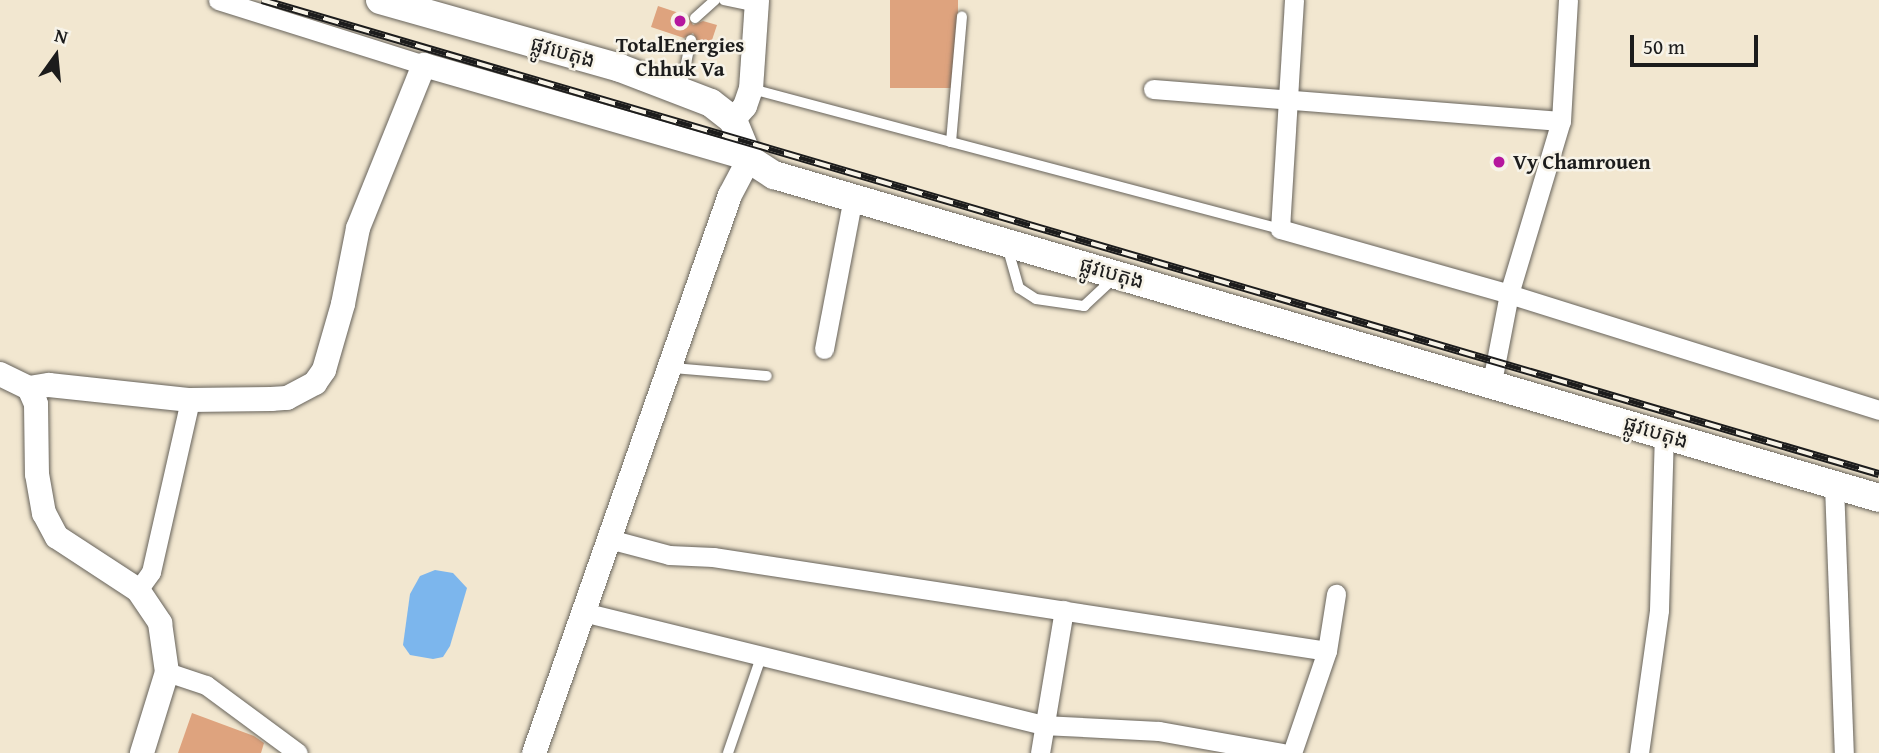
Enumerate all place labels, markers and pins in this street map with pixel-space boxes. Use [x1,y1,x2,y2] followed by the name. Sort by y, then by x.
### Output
[672,13,688,29] marker: TotalEnergies Chhuk Va
[616,32,744,82] place label: TotalEnergies Chhuk Va
[1513,149,1651,175] place label: Vy Chamrouen
[1491,154,1507,170] marker: Vy Chamrouen

